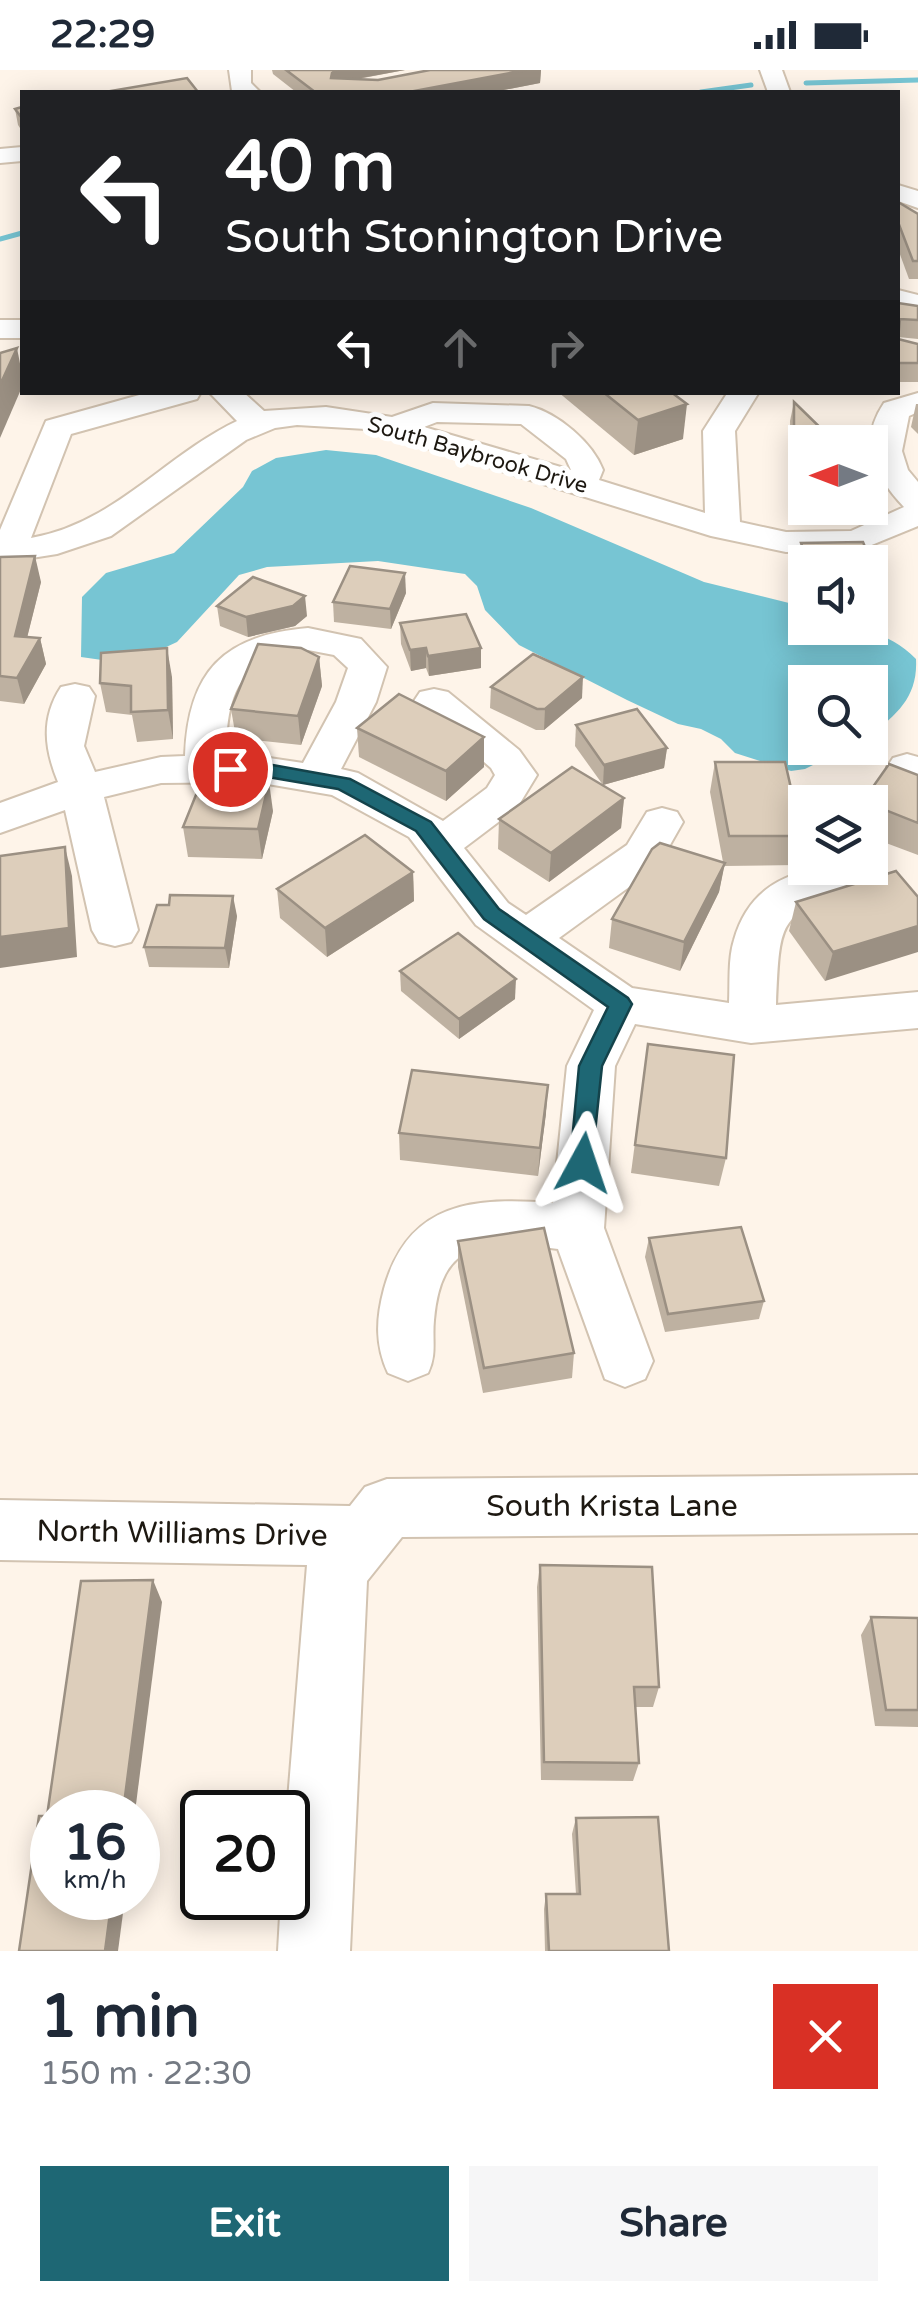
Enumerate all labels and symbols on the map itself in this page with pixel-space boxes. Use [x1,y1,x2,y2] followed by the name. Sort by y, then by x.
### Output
[365,411,591,499] street label: South Baybrook Drive
[788,425,888,525] north arrow
[188,727,273,812] pin
[531,1111,635,1215] position arrow
[486,1488,738,1525] street label: South Krista Lane
[36,1512,328,1555] street label: North Williams Drive
[180,1790,310,1920] speed limit sign: 20

